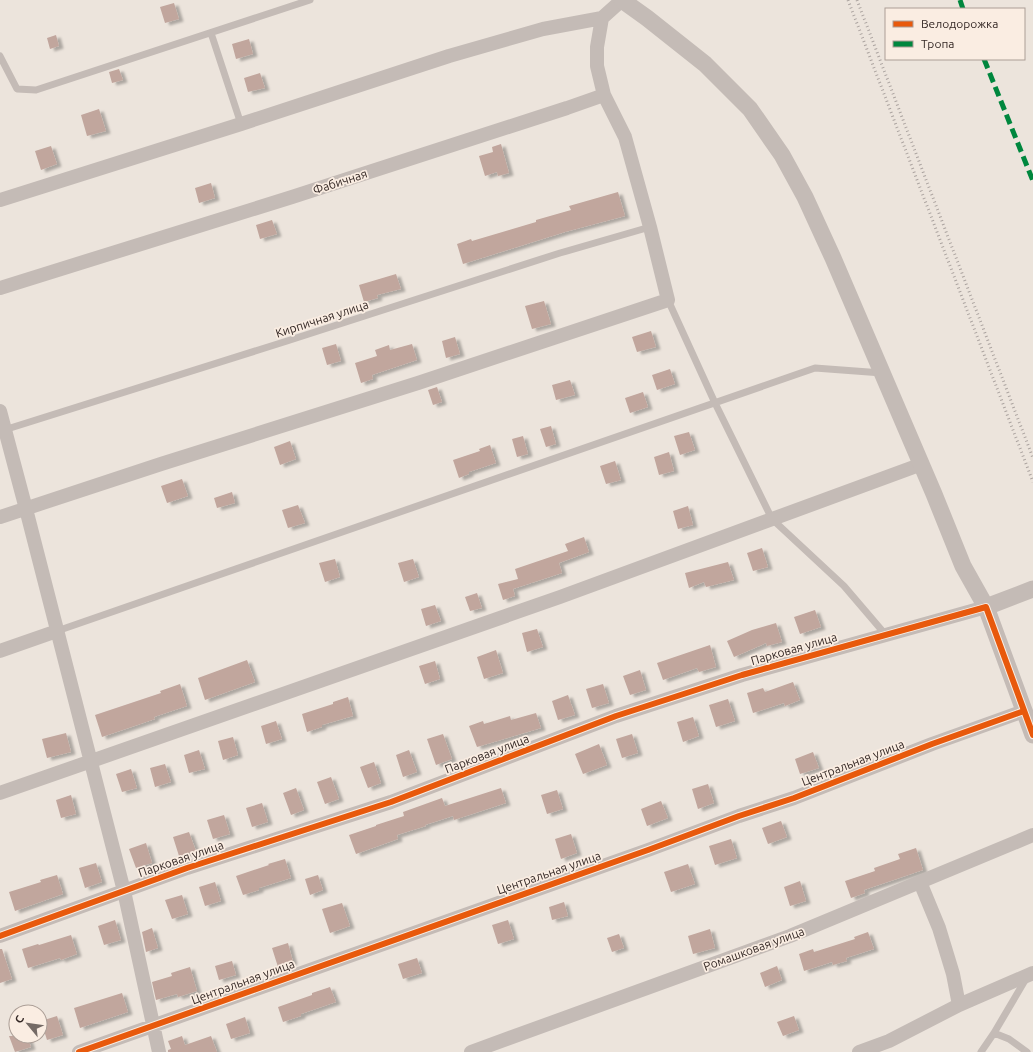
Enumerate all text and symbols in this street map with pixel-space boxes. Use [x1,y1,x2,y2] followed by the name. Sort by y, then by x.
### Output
[885,8,1025,60] legend
[921,17,998,30] text: Велодорожка
[921,37,954,50] text: Тропа
[311,167,369,196] street label: Фабичная
[274,297,370,340] street label: Кирпичная улица
[749,630,839,667] street label: Парковая улица
[443,731,531,776] street label: Парковая улица
[800,737,906,788] street label: Центральная улица
[137,838,225,879] street label: Парковая улица
[495,849,603,896] street label: Центральная улица
[702,924,806,973] street label: Ромашковая улица
[189,957,296,1006] street label: Центральная улица
[8,1004,48,1044] north arrow
[12,1013,26,1025] text: С

